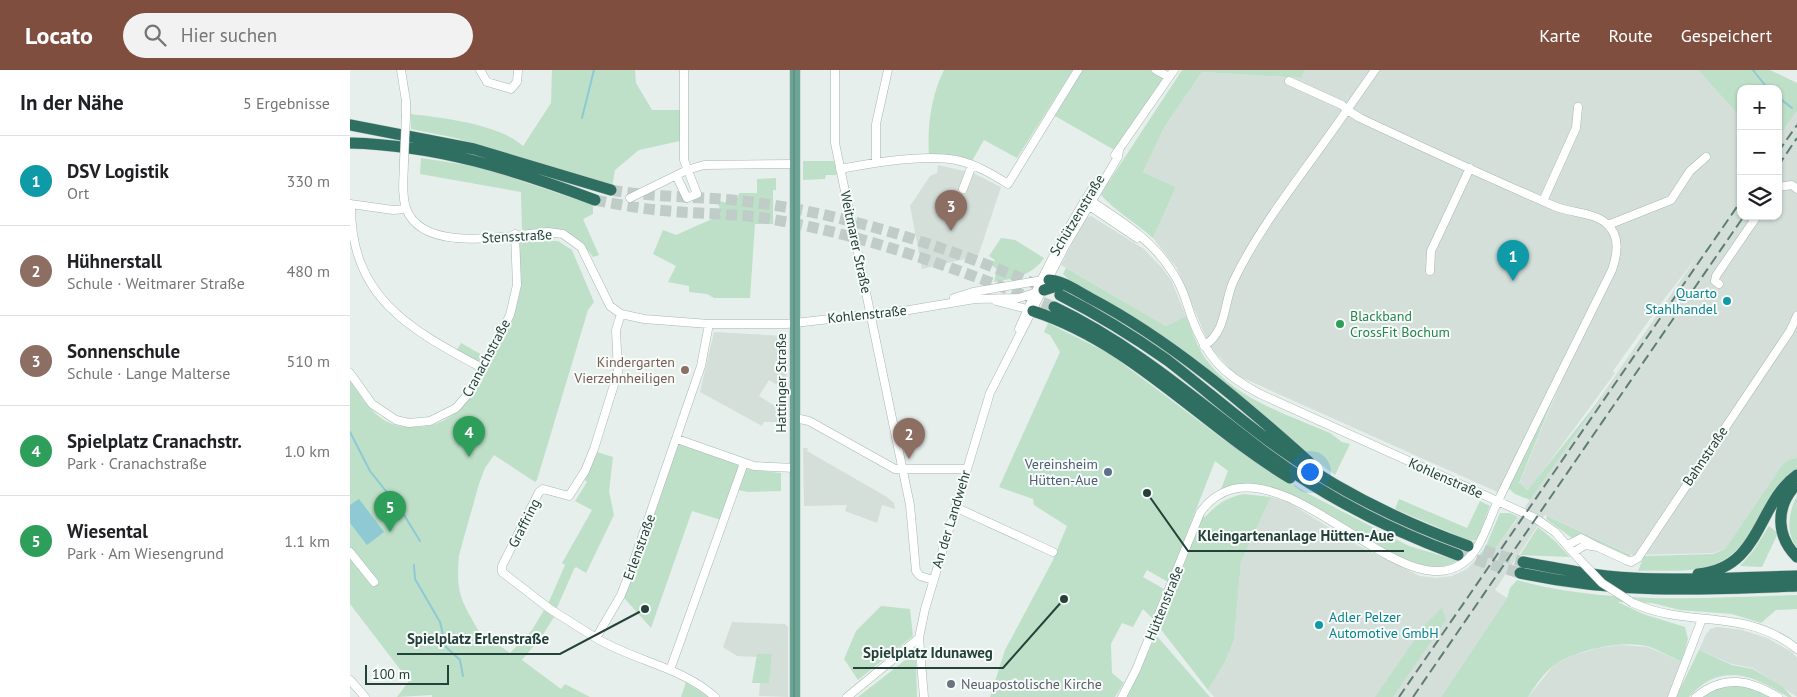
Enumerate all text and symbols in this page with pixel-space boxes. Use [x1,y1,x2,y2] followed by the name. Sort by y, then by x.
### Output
[123,13,473,58] search box
[25,20,93,51] text: Locato
[141,21,169,49] icon: search
[181,23,277,47] text: Hier suchen
[1539,24,1580,47] text: Karte
[1608,24,1653,47] text: Route
[1681,24,1772,47] text: Gespeichert
[1737,85,1782,220] map controls
[1737,85,1782,130] button: +
[20,89,124,116] text: In der Nähe
[243,93,330,113] text: 5 Ergebnisse
[1737,130,1782,175] button: −
[67,159,169,183] text: DSV Logistik
[31,171,41,191] text: 1
[287,171,330,191] text: 330 m
[1046,171,1108,259] street label: Schützenstraße
[1737,175,1782,220] button: layers
[67,183,89,203] text: Ort
[836,189,876,295] street label: Weitmarer Straße
[935,190,967,231] pin: 3
[481,225,553,247] street label: Stensstraße
[1497,240,1529,281] pin: 1
[67,249,162,273] text: Hühnerstall
[31,261,41,281] text: 2
[287,261,330,281] text: 480 m
[67,273,245,293] text: Schule · Weitmarer Straße
[1645,284,1717,318] place label: Quarto Stahlhandel
[1721,295,1733,307] marker: Quarto Stahlhandel
[826,301,908,327] street label: Kohlenstraße
[1350,307,1450,341] place label: Blackband CrossFit Bochum
[458,316,514,400] street label: Cranachstraße
[1334,318,1346,330] marker: Blackband CrossFit Bochum
[772,333,790,433] street label: Hattinger Straße
[67,339,180,363] text: Sonnenschule
[31,351,41,371] text: 3
[287,351,330,371] text: 510 m
[573,353,675,387] place label: Kindergarten Vierzehnheiligen
[67,363,230,383] text: Schule · Lange Malterse
[679,364,691,376] marker: Kindergarten Vierzehnheiligen
[453,416,485,457] pin: 4
[893,418,925,459] pin: 2
[1678,423,1732,489] street label: Bahnstraße
[67,429,242,453] text: Spielplatz Cranachstr.
[31,441,41,461] text: 4
[284,441,330,461] text: 1.0 km
[67,453,207,473] text: Park · Cranachstraße
[1406,454,1486,502] street label: Kohlenstraße
[1024,455,1098,489] place label: Vereinsheim Hütten-Aue
[1297,459,1323,485] your location
[1102,466,1114,478] marker: Vereinsheim Hütten-Aue
[928,468,975,570] street label: An der Landwehr
[374,491,406,532] pin: 5
[504,495,544,551] street label: Graffring
[619,512,659,582] street label: Erlenstraße
[67,519,148,543] text: Wiesental
[1188,521,1404,551] callout: Kleingartenanlage Hütten-Aue
[1198,526,1395,545] text: Kleingartenanlage Hütten-Aue
[31,531,41,551] text: 5
[284,531,330,551] text: 1.1 km
[67,543,224,563] text: Park · Am Wiesengrund
[1141,563,1187,643] street label: Hüttenstraße
[1329,608,1439,642] place label: Adler Pelzer Automotive GmbH
[1313,619,1325,631] marker: Adler Pelzer Automotive GmbH
[397,624,560,654] callout: Spielplatz Erlenstraße
[407,629,549,648] text: Spielplatz Erlenstraße
[853,638,1003,668] callout: Spielplatz Idunaweg
[863,643,993,662] text: Spielplatz Idunaweg
[365,662,449,685] scale bar
[372,665,410,683] text: 100 m
[961,675,1102,693] place label: Neuapostolische Kirche
[945,678,957,690] marker: Neuapostolische Kirche

